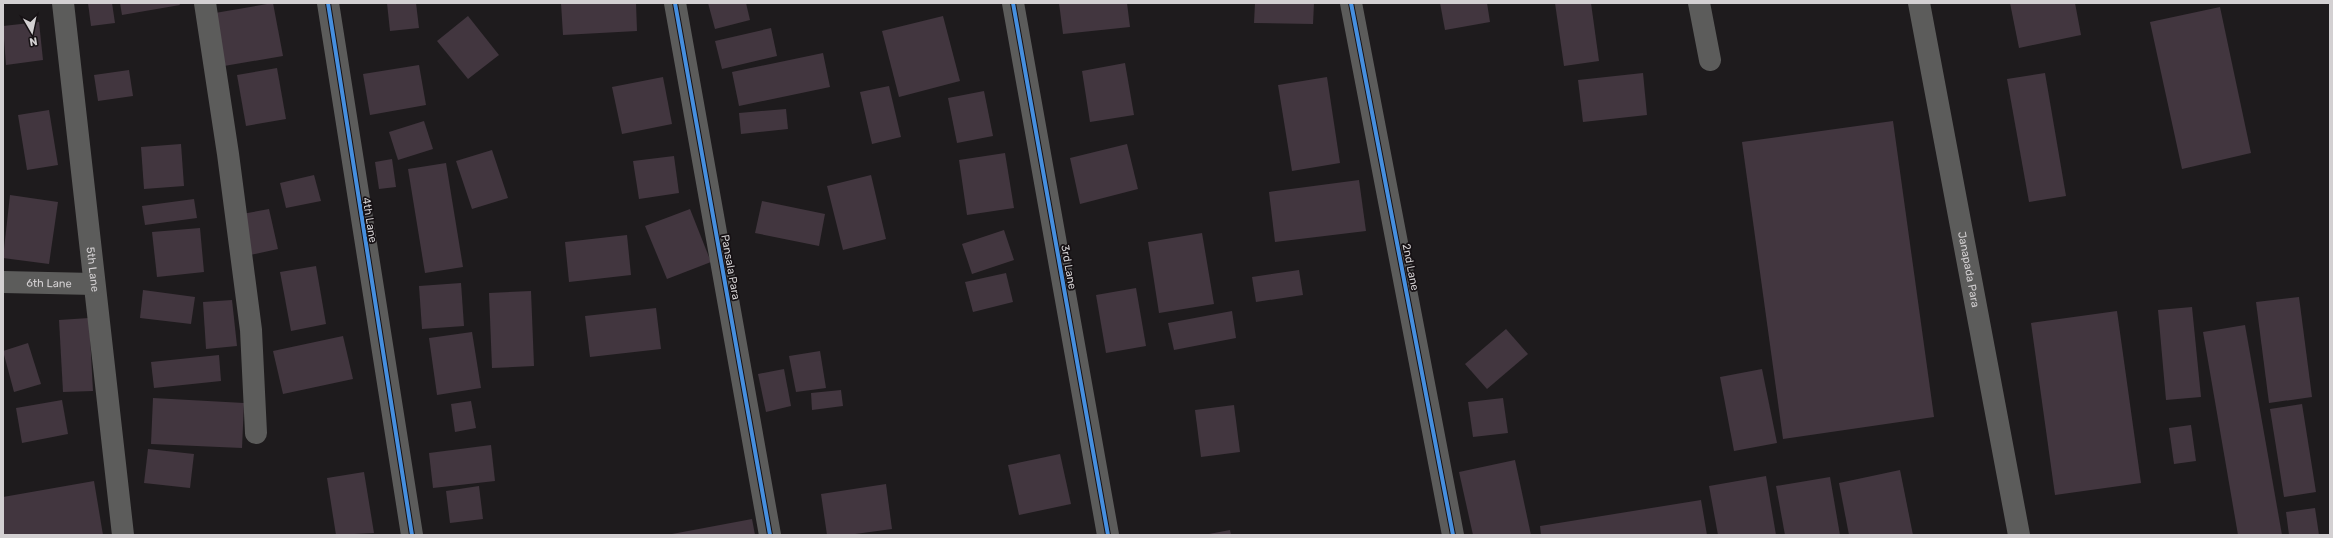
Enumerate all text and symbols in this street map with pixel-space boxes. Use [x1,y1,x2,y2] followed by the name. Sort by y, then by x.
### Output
[12,12,52,52] north arrow
[28,34,38,48] text: N
[360,197,379,244] street label: 4th Lane
[1955,230,1982,308] street label: Janapada Para
[718,233,743,301] street label: Pansala Para
[1400,243,1421,292] street label: 2nd Lane
[1058,244,1079,290] street label: 3rd Lane
[84,246,102,293] street label: 5th Lane
[26,277,72,291] street label: 6th Lane

